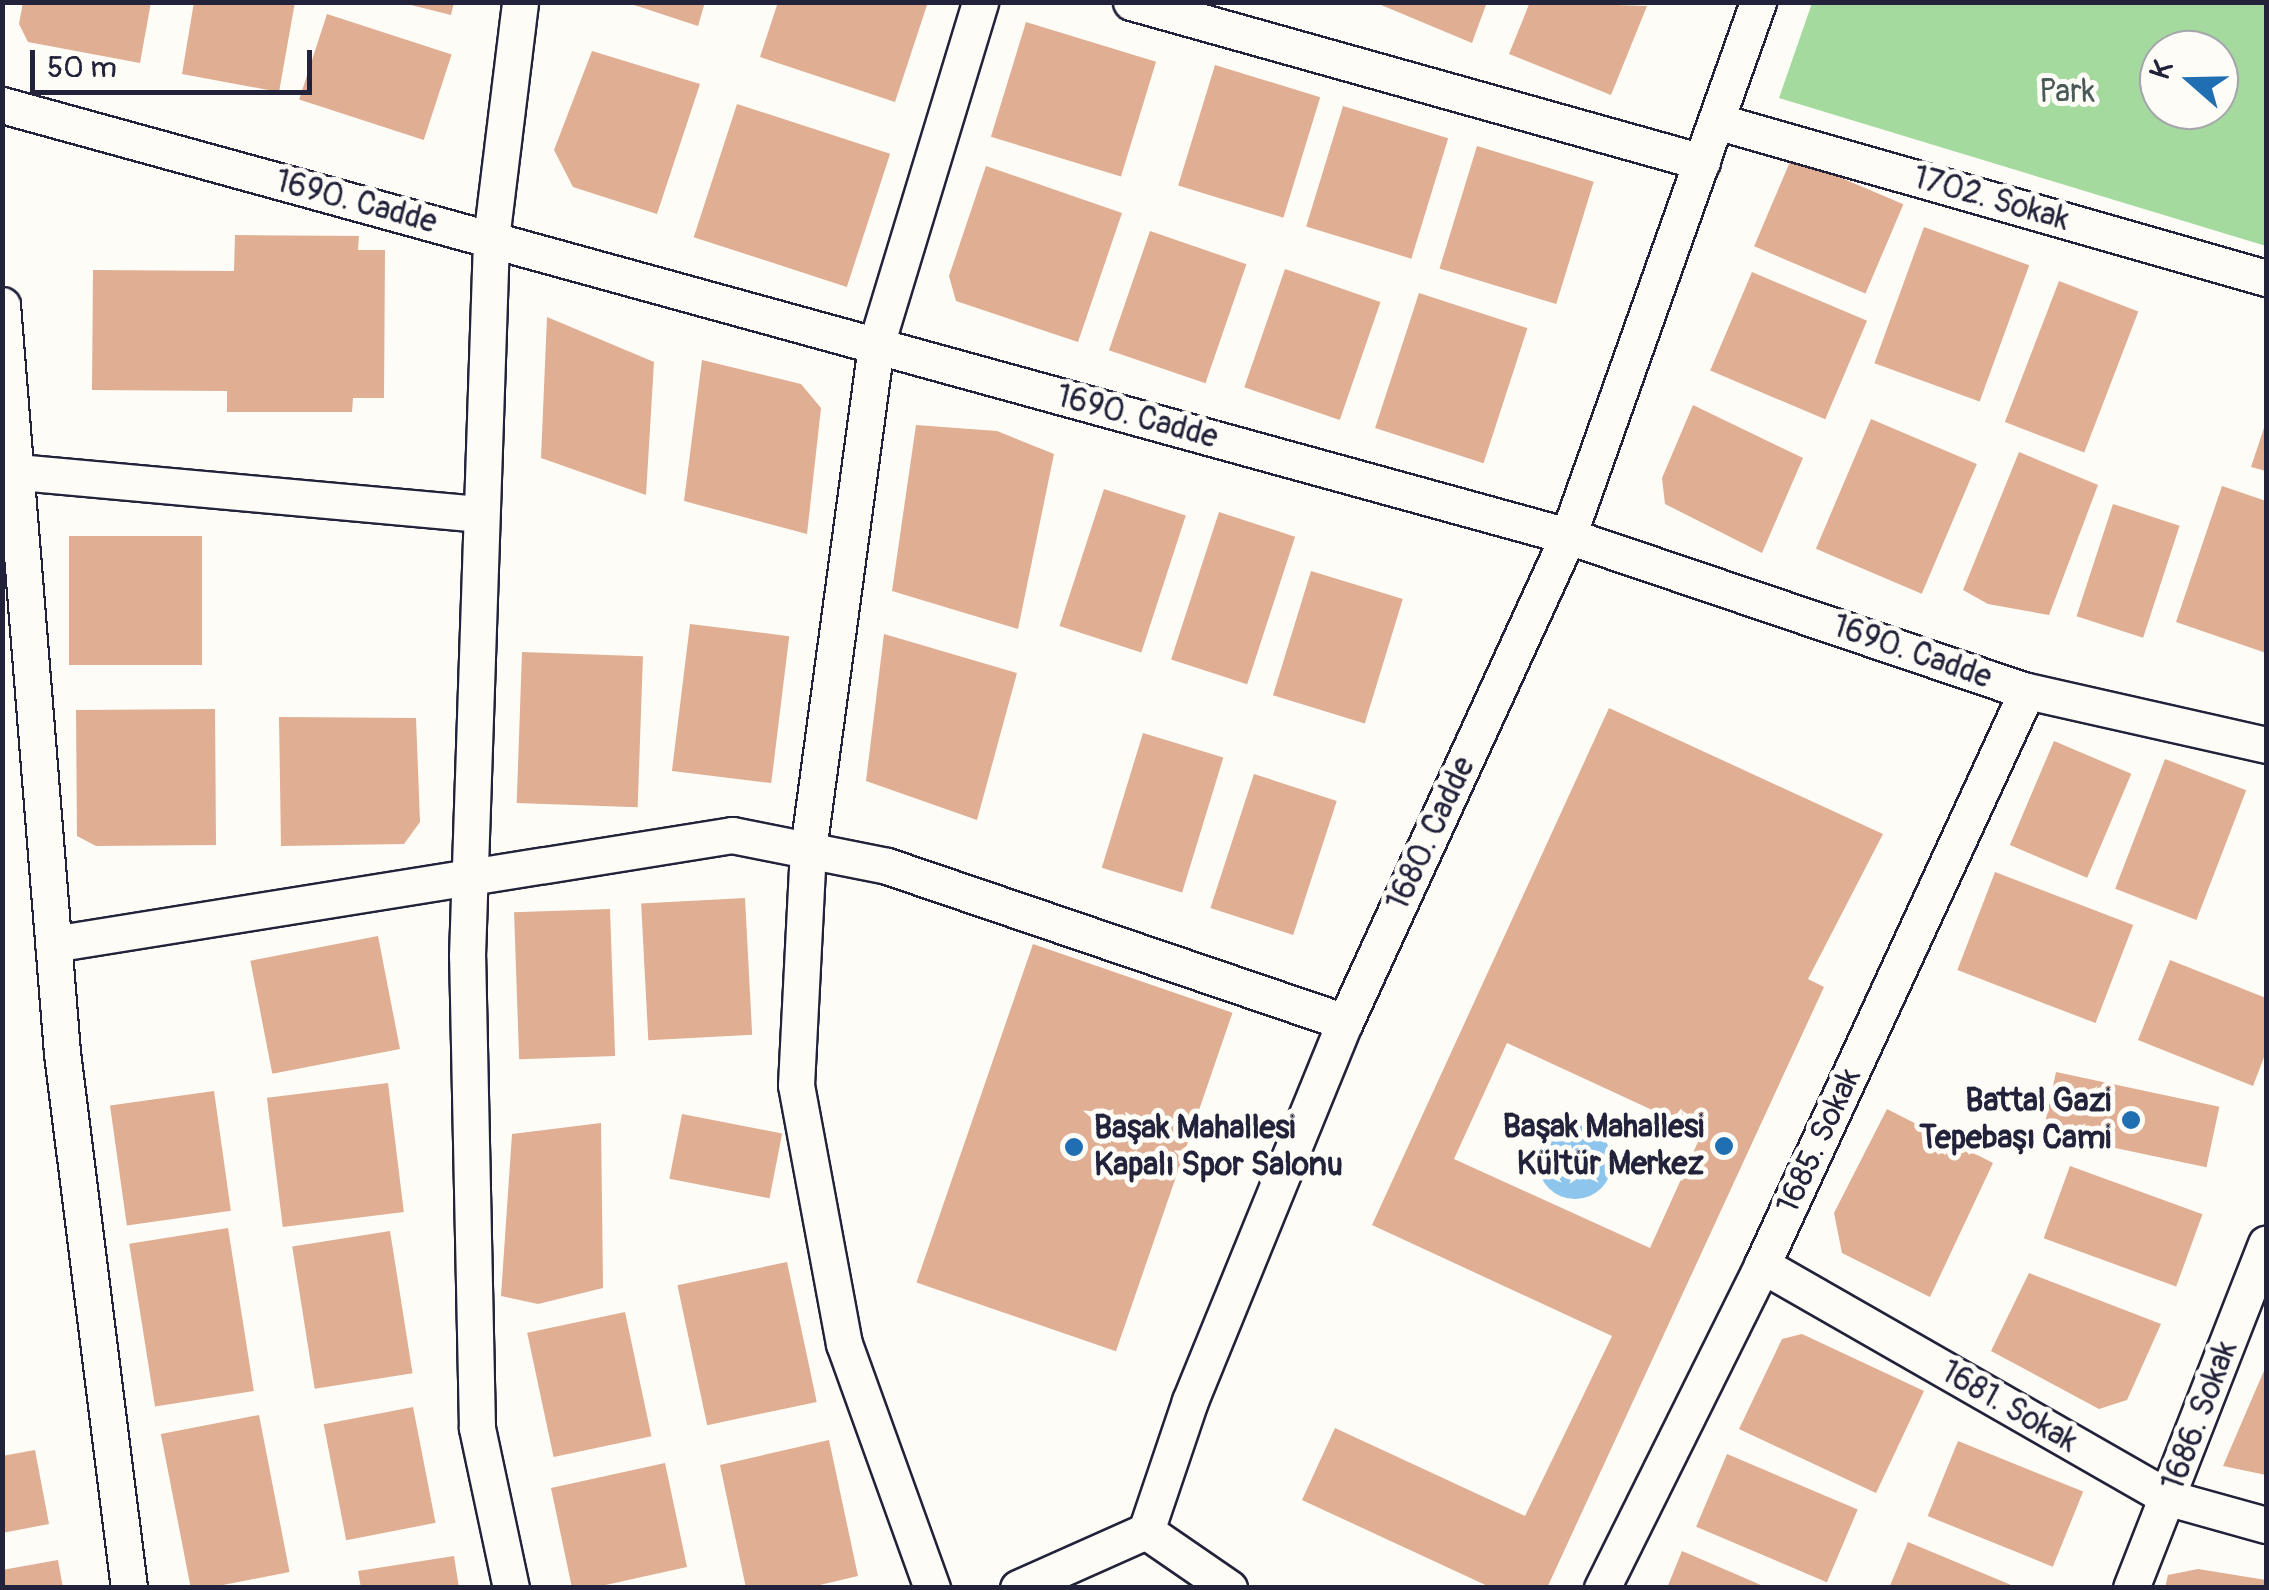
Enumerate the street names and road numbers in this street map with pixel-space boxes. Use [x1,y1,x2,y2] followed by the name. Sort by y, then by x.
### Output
[1909,158,2073,240] street label: 1702. Sokak
[271,162,441,242] street label: 1690. Cadde
[1052,377,1222,457] street label: 1690. Cadde
[1828,607,1996,697] street label: 1690. Cadde
[1379,751,1483,917] street label: 1680. Cadde
[1769,1062,1869,1220] street label: 1685. Sokak
[2154,1336,2246,1496] street label: 1686. Sokak
[1934,1353,2084,1461] street label: 1681. Sokak

